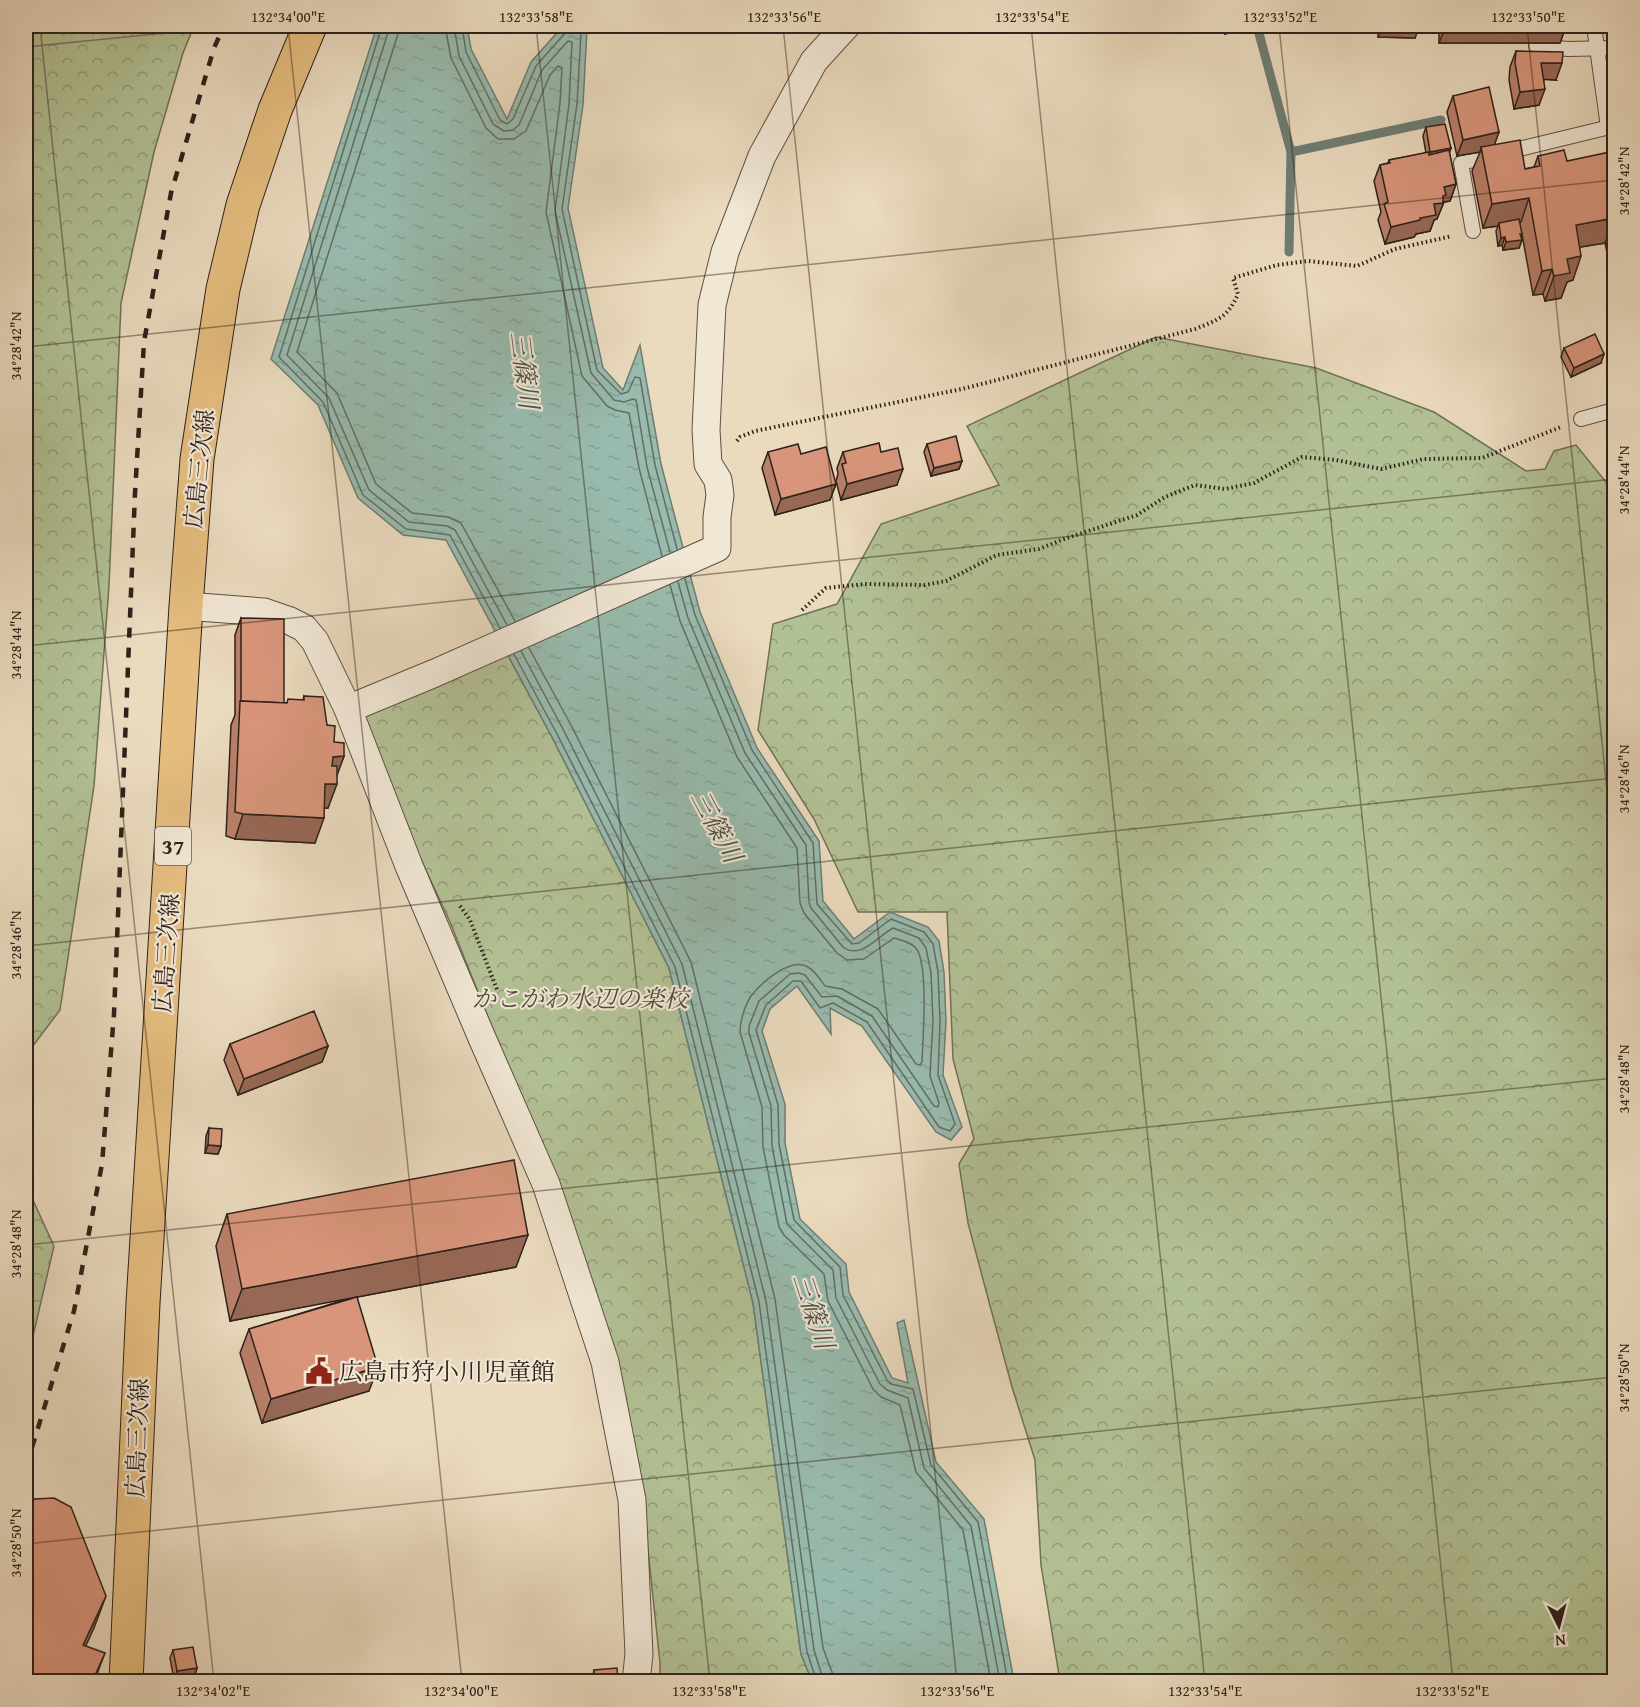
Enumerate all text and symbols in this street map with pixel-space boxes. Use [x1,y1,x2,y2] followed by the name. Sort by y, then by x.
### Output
[251,6,325,27] text: 132°34'00"E
[499,6,573,27] text: 132°33'58"E
[747,6,821,27] text: 132°33'56"E
[995,6,1069,27] text: 132°33'54"E
[1243,6,1317,27] text: 132°33'52"E
[1491,6,1565,27] text: 132°33'50"E
[1613,146,1634,215] text: 34°28'42"N
[5,311,26,380] text: 34°28'42"N
[501,329,549,414] water label: 三篠川
[175,407,223,531] street label: 広島三次線
[1613,445,1634,514] text: 34°28'44"N
[5,610,26,679] text: 34°28'44"N
[1613,744,1634,813] text: 34°28'46"N
[681,782,754,872] water label: 三篠川
[155,827,191,865] road number: 37
[144,892,188,1014] street label: 広島三次線
[5,910,26,979] text: 34°28'46"N
[472,981,692,1016] park label: かこがわ水辺の楽校
[1613,1044,1634,1113] text: 34°28'48"N
[5,1209,26,1278] text: 34°28'48"N
[783,1268,846,1357] water label: 三篠川
[1613,1343,1634,1412] text: 34°28'50"N
[339,1354,555,1389] place label: 広島市狩小川児童館
[304,1356,334,1386] public building icon: 広島市狩小川児童館
[117,1377,157,1499] street label: 広島三次線
[5,1508,26,1577] text: 34°28'50"N
[1529,1596,1589,1656] north arrow
[1554,1628,1567,1653] text: N
[176,1680,250,1701] text: 132°34'02"E
[424,1680,498,1701] text: 132°34'00"E
[672,1680,746,1701] text: 132°33'58"E
[920,1680,994,1701] text: 132°33'56"E
[1168,1680,1242,1701] text: 132°33'54"E
[1415,1680,1489,1701] text: 132°33'52"E

